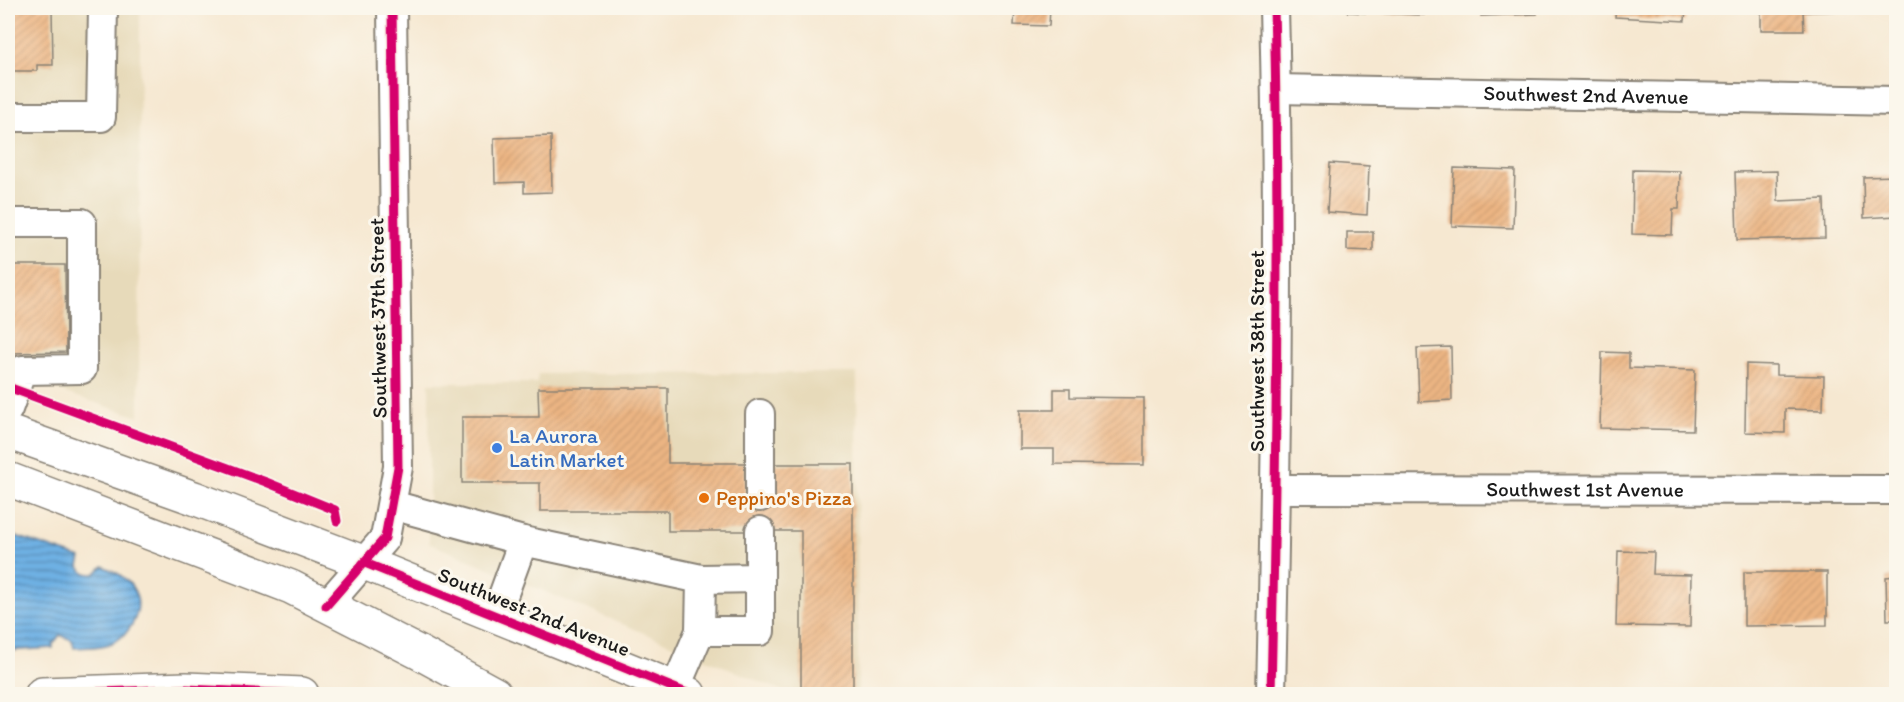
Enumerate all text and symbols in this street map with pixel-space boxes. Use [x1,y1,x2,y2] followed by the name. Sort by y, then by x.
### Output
[1483,80,1689,109] street label: Southwest 2nd Avenue
[363,217,392,419] street label: Southwest 37th Street
[1244,250,1269,452] street label: Southwest 38th Street
[509,423,624,472] place label: La Aurora Latin Market
[490,441,504,455] marker: La Aurora Latin Market
[1486,476,1684,502] street label: Southwest 1st Avenue
[716,485,852,510] place label: Peppino's Pizza
[697,491,711,505] marker: Peppino's Pizza
[434,562,634,662] street label: Southwest 2nd Avenue

